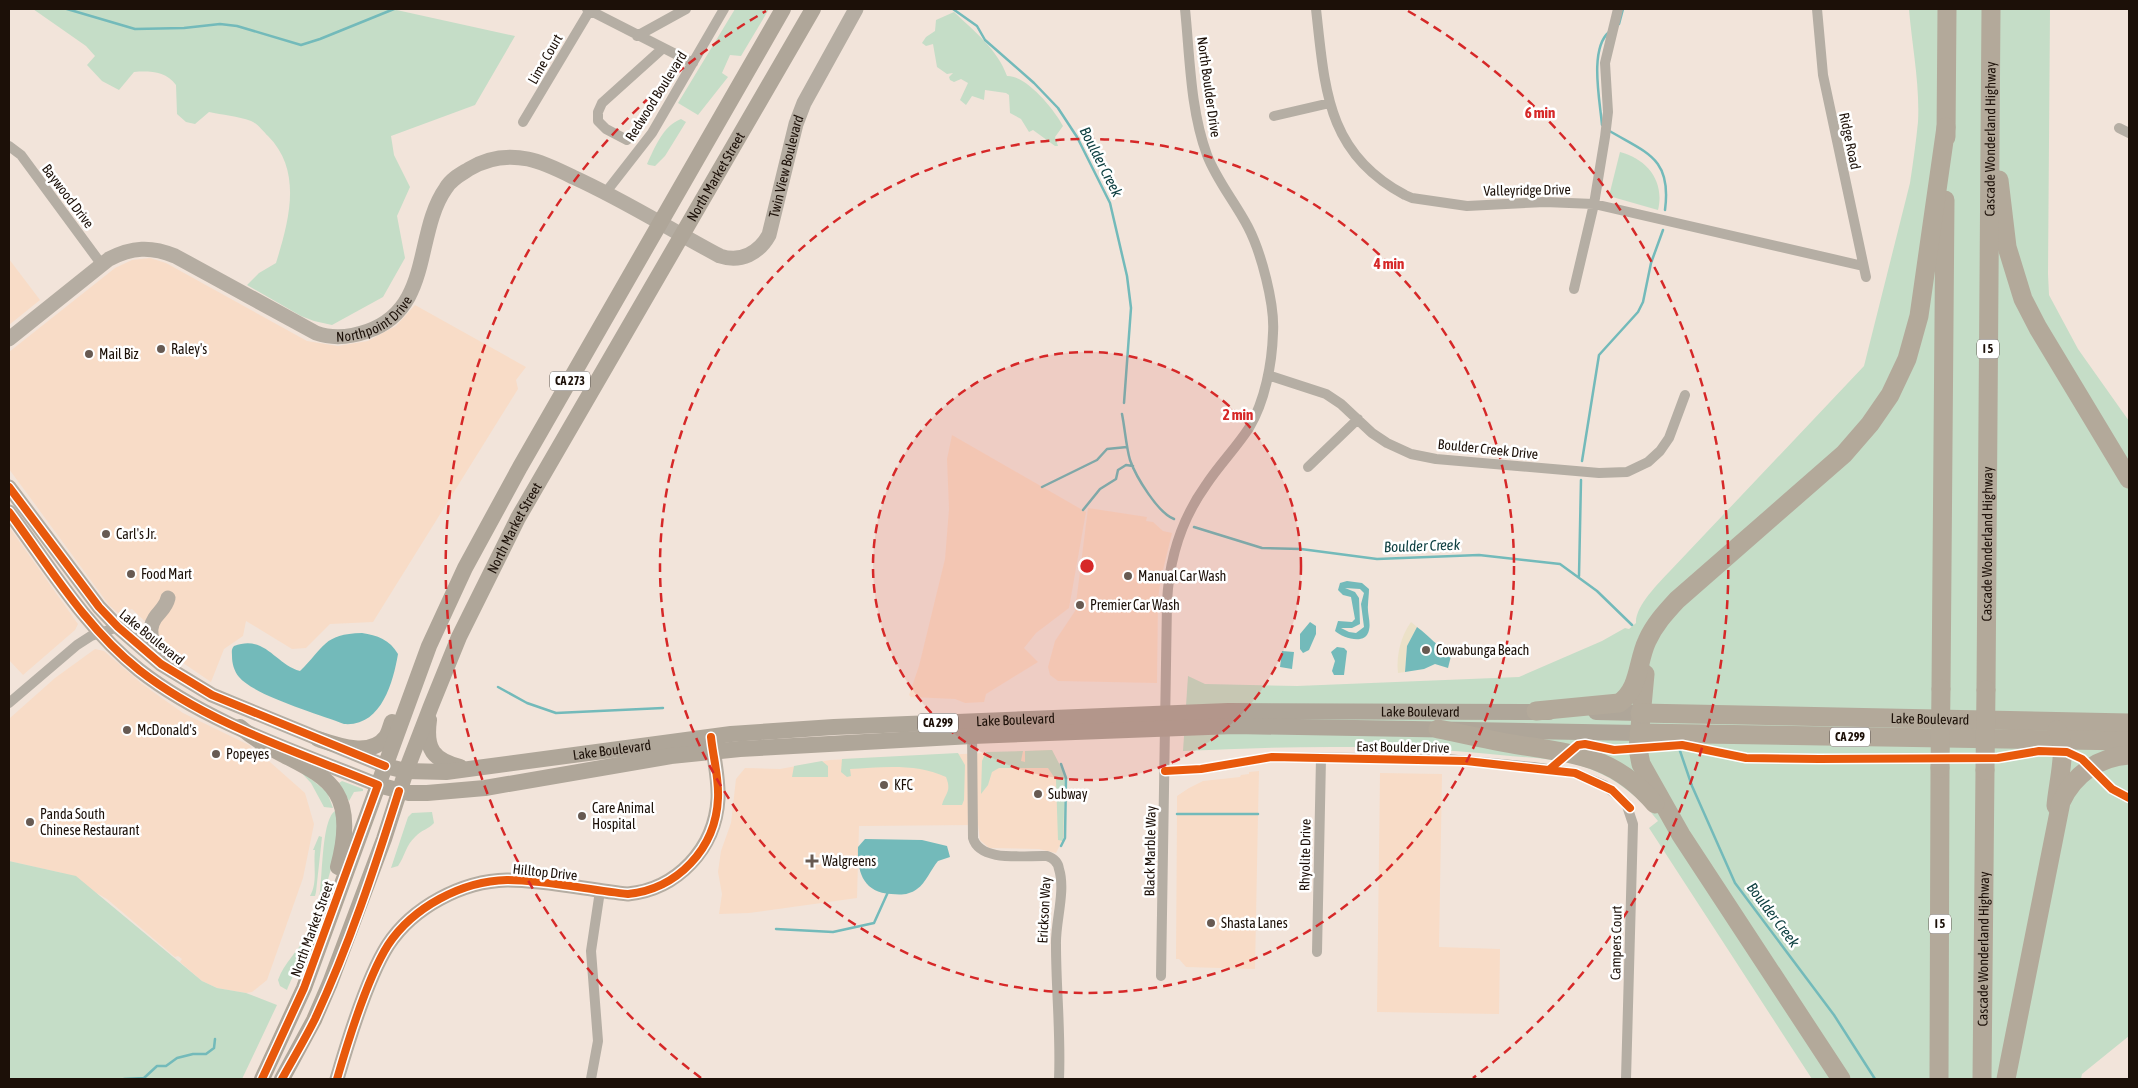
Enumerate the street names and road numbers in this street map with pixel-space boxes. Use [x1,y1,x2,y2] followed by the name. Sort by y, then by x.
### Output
[524,31,566,87] street label: Lime Court
[1194,36,1224,138] street label: North Boulder Drive
[622,48,690,144] street label: Redwood Boulevard
[1981,61,1999,217] street label: Cascade Wonderland Highway
[1836,111,1864,171] street label: Ridge Road
[765,113,807,219] street label: Twin View Boulevard
[684,129,748,224] street label: North Market Street
[39,161,97,231] street label: Baywood Drive
[1483,181,1571,199] street label: Valleyridge Drive
[336,293,415,345] street label: Northpoint Drive
[1977,339,1999,358] road number: I 5
[550,372,590,391] road number: CA 273
[1437,436,1539,462] street label: Boulder Creek Drive
[1979,466,1996,622] street label: Cascade Wonderland Highway
[484,480,545,576] street label: North Market Street
[116,606,188,668] street label: Lake Boulevard
[1381,703,1460,720] street label: Lake Boulevard
[976,710,1055,729] street label: Lake Boulevard
[1890,710,1970,728] street label: Lake Boulevard
[918,714,958,732] road number: CA 299
[1830,728,1870,746] road number: CA 299
[572,737,652,763] street label: Lake Boulevard
[1356,738,1450,756] street label: East Boulder Drive
[1141,805,1159,896] street label: Black Marble Way
[1296,819,1314,891] street label: Rhyolite Drive
[512,861,578,883] street label: Hilltop Drive
[1975,871,1992,1027] street label: Cascade Wonderland Highway
[1034,876,1054,944] street label: Erickson Way
[287,879,337,979] street label: North Market Street
[1607,906,1625,980] street label: Campers Court
[1929,914,1951,934] road number: I 5

